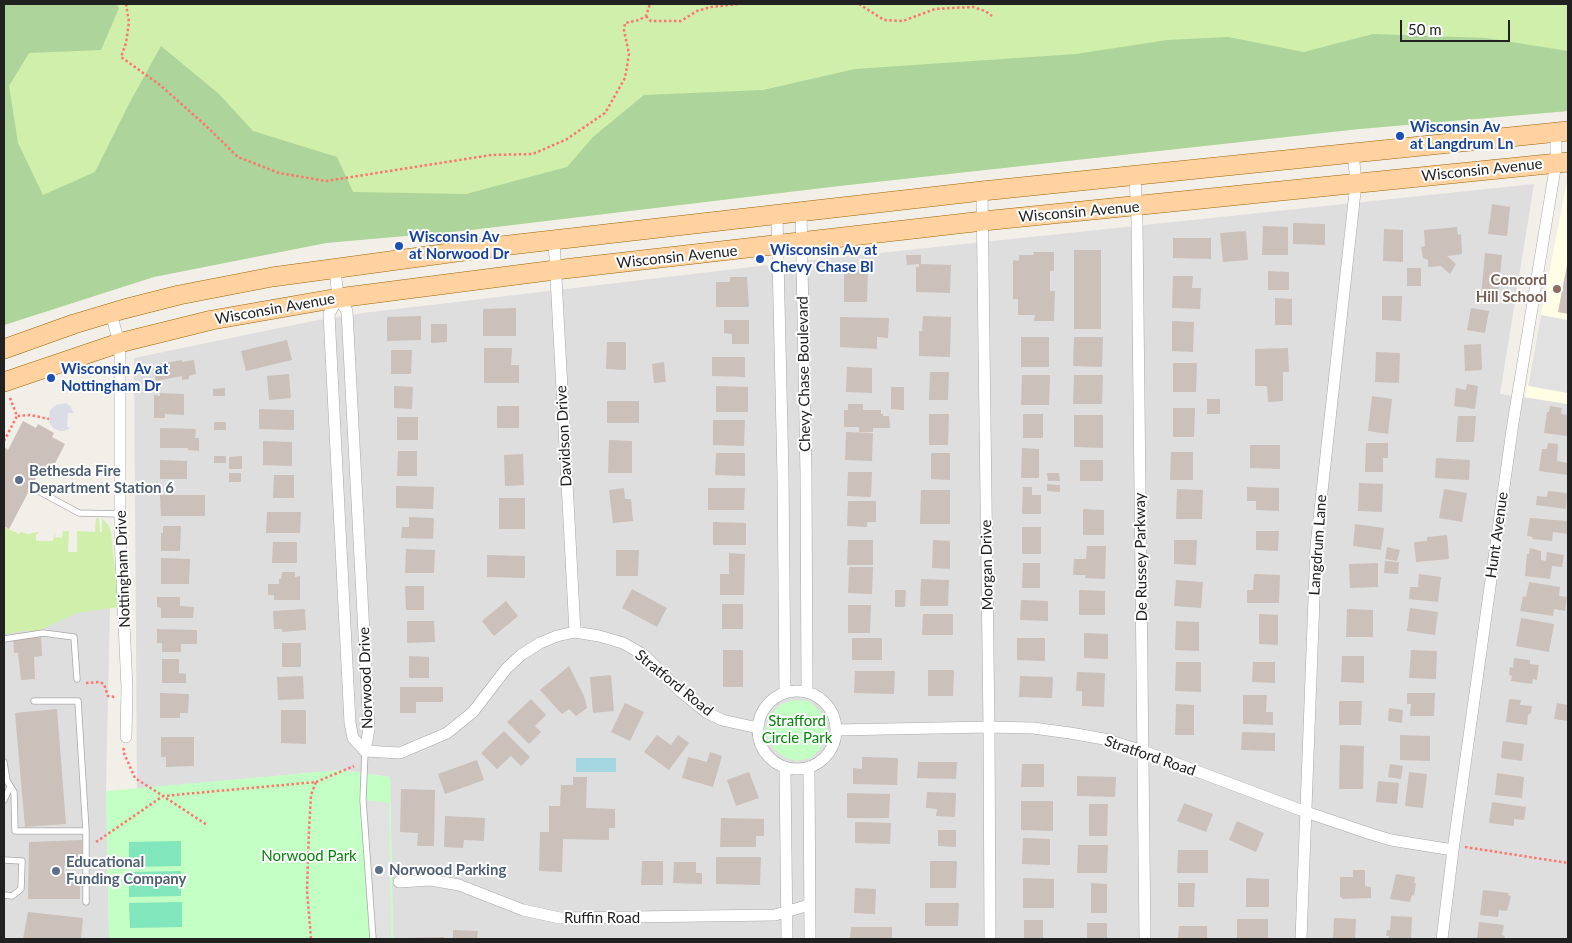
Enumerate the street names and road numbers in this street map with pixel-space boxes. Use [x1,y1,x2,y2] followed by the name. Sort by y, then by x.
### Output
[1421,155,1543,185] street label: Wisconsin Avenue
[1018,198,1140,226] street label: Wisconsin Avenue
[616,242,738,272] street label: Wisconsin Avenue
[214,290,336,328] street label: Wisconsin Avenue
[794,296,814,452] street label: Chevy Chase Boulevard
[552,385,576,487] street label: Davidson Drive
[1482,491,1512,579] street label: Hunt Avenue
[1131,492,1151,622] street label: De Russey Parkway
[1305,494,1331,596] street label: Langdrum Lane
[112,510,134,628] street label: Nottingham Drive
[977,519,997,611] street label: Morgan Drive
[355,627,377,729] street label: Norwood Drive
[631,646,717,720] street label: Stratford Road
[1102,732,1198,780] street label: Stratford Road
[564,909,640,927] street label: Ruffin Road

